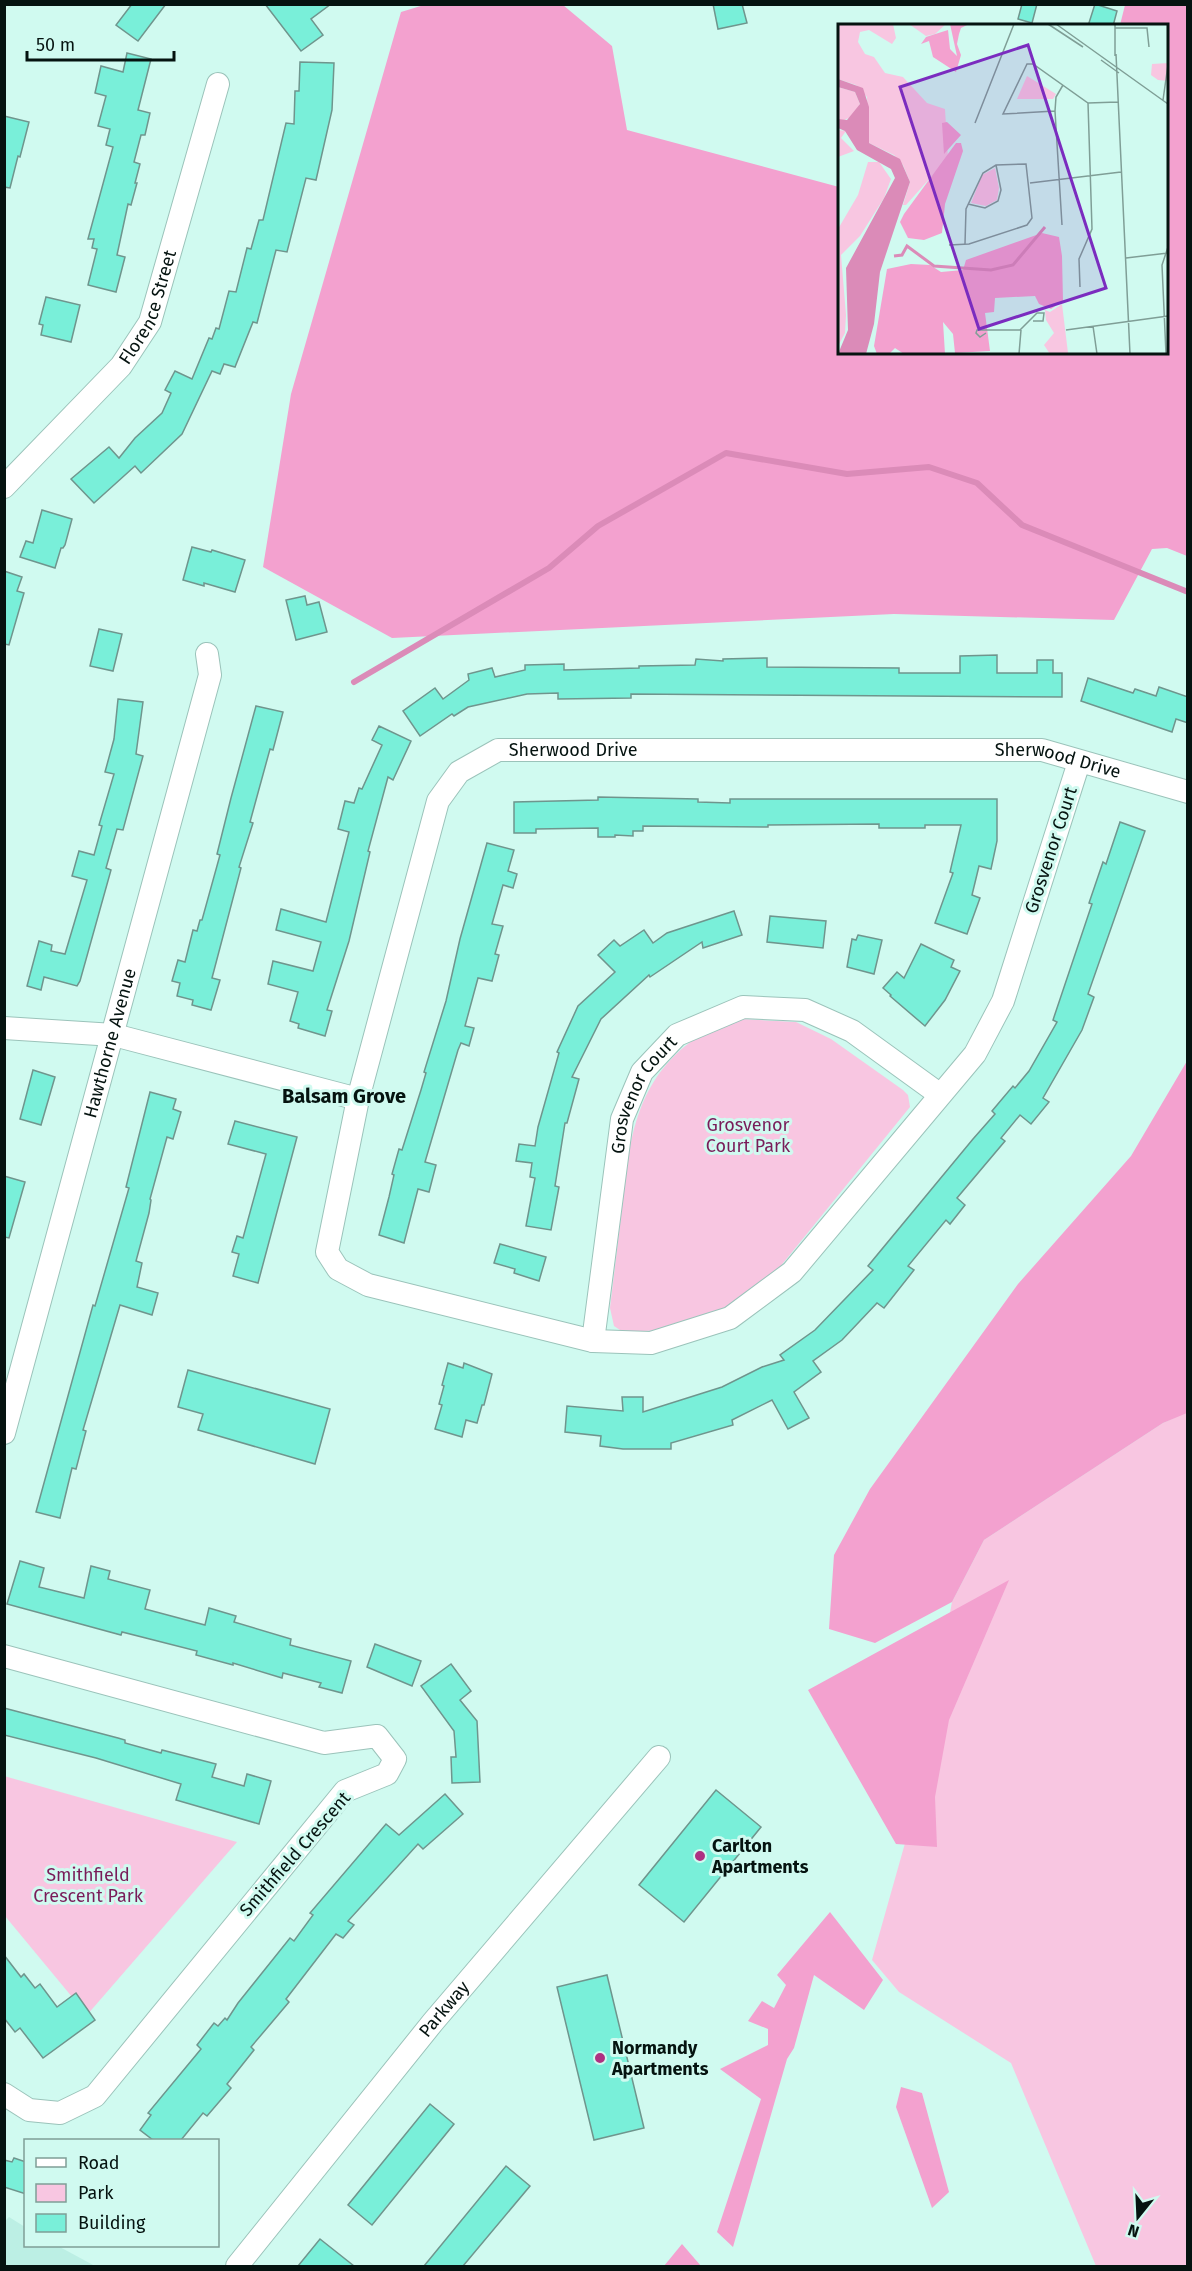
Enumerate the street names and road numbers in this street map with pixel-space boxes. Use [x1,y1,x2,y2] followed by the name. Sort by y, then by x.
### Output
[114,247,181,369] street label: Florence Street
[509,739,638,761] street label: Sherwood Drive
[995,739,1123,783] street label: Sherwood Drive
[1020,783,1082,916] street label: Grosvenor Court
[79,966,141,1120] street label: Hawthorne Avenue
[607,1031,682,1155] street label: Grosvenor Court
[235,1787,355,1921] street label: Smithfield Crescent
[414,1976,474,2042] street label: Parkway

